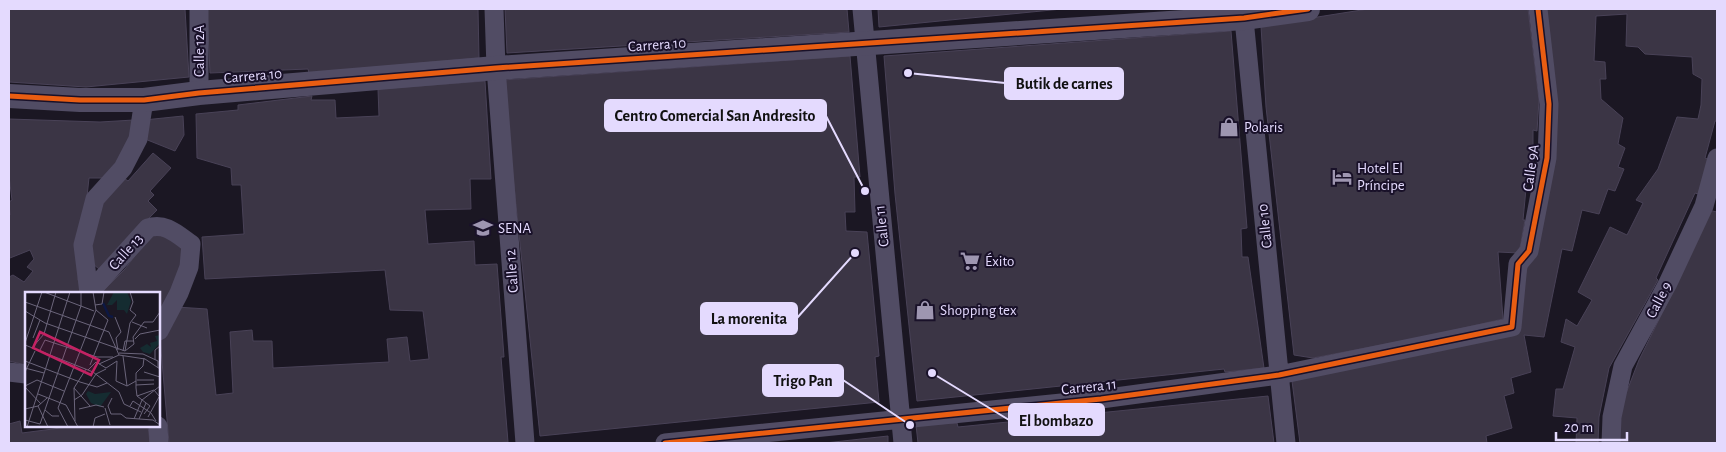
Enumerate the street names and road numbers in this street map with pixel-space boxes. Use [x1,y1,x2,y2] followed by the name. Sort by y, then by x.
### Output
[192,25,207,77] street label: Calle 12A
[627,35,687,55] street label: Carrera 10
[223,66,283,86] street label: Carrera 10
[1520,143,1542,192] street label: Calle 9A
[1255,203,1275,249] street label: Calle 10
[872,204,892,248] street label: Calle 11
[106,231,146,273] street label: Calle 13
[503,249,521,293] street label: Calle 12
[1643,279,1675,321] street label: Calle 9
[1061,377,1117,397] street label: Carrera 11

